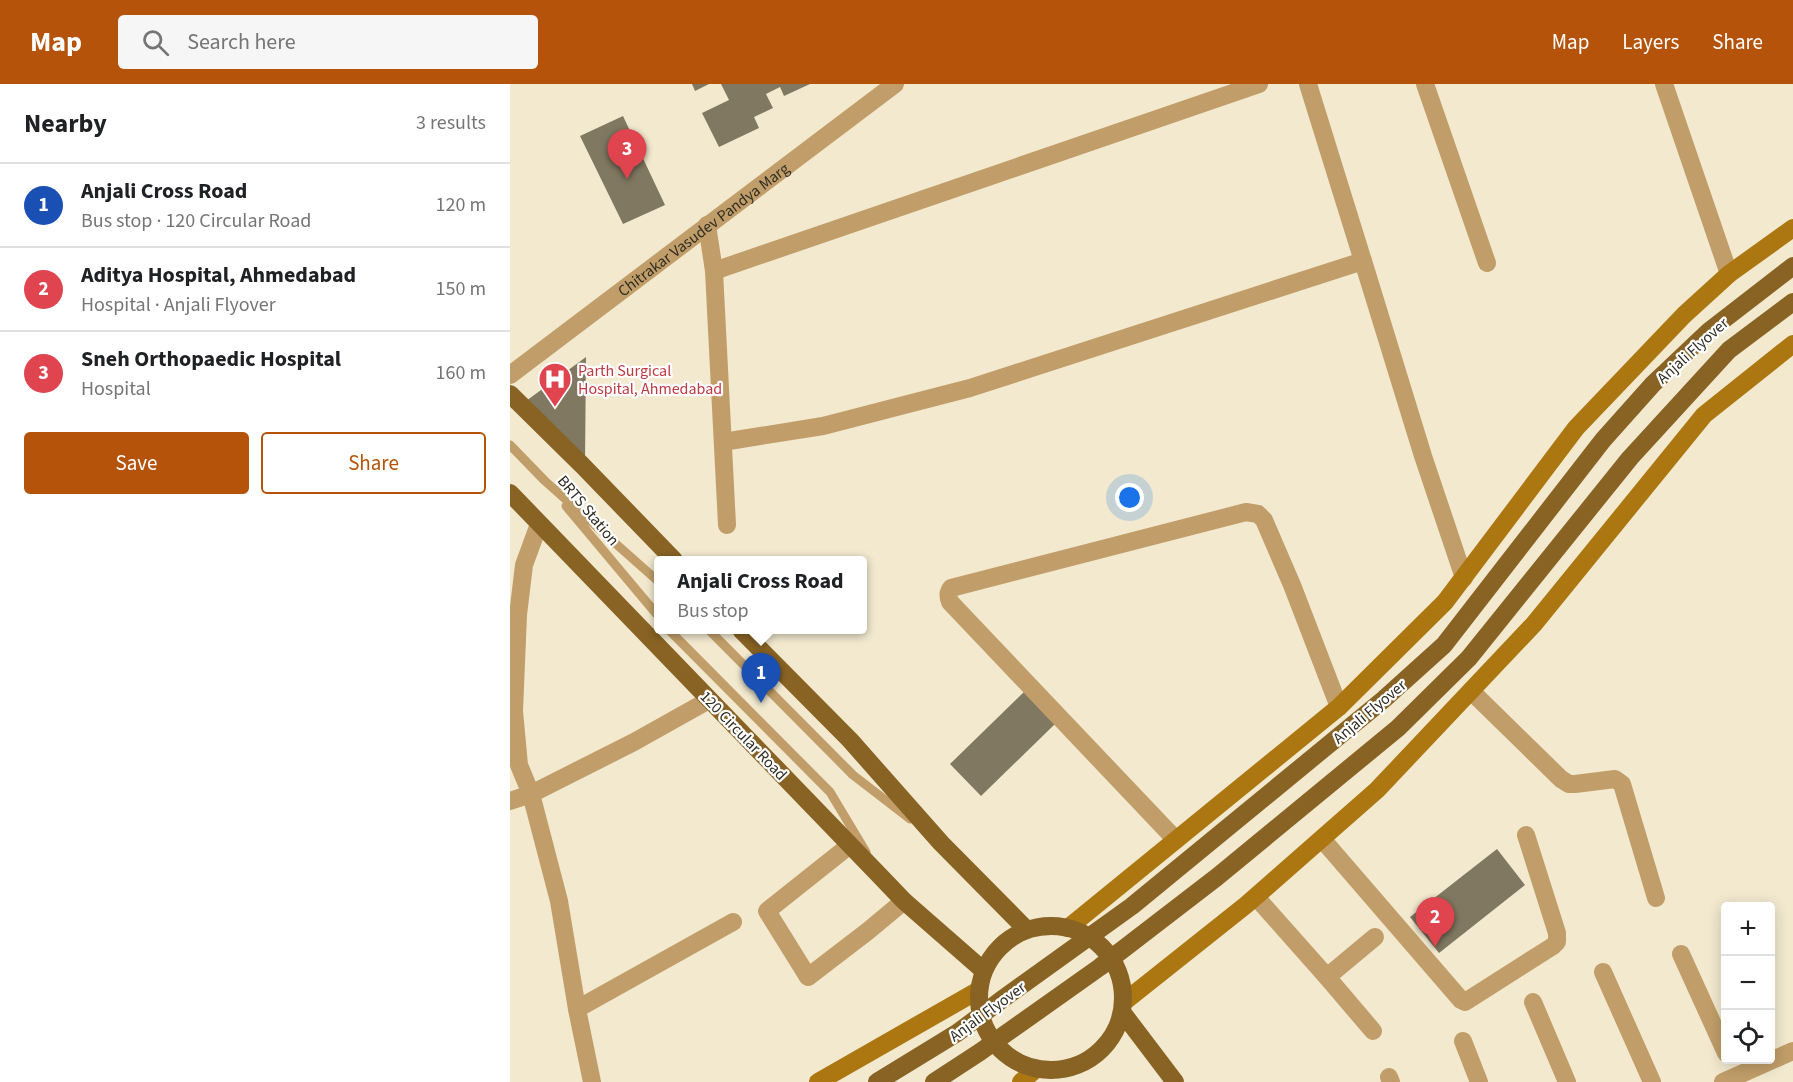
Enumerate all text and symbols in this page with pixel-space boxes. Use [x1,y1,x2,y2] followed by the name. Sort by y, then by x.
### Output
[118,15,538,69] search box
[30,22,82,62] text: Map
[139,26,172,59] icon: search
[187,26,296,58] text: Search here
[1552,27,1589,57] text: Map
[1622,27,1679,57] text: Layers
[1712,27,1763,57] text: Share
[24,105,107,142] text: Nearby
[416,109,486,137] text: 3 results
[608,130,646,179] pin: 3
[613,158,794,302] street label: Chitrakar Vasudev Pandya Marg
[81,175,247,207] text: Anjali Cross Road
[38,191,49,219] text: 1
[436,191,486,219] text: 120 m
[81,207,311,235] text: Bus stop · 120 Circular Road
[81,259,356,291] text: Aditya Hospital, Ahmedabad
[38,275,49,303] text: 2
[436,275,486,303] text: 150 m
[81,291,276,319] text: Hospital · Anjali Flyover
[1652,312,1734,389] street label: Anjali Flyover
[81,343,341,375] text: Sneh Orthopaedic Hospital
[38,359,49,387] text: 3
[436,359,486,387] text: 160 m
[578,360,722,400] place label: Parth Surgical Hospital, Ahmedabad
[537,361,573,408] hospital icon: Parth Surgical Hospital, Ahmedabad
[81,375,151,403] text: Hospital
[24,432,249,494] button: Save
[261,432,486,494] button: Share
[552,471,624,551] street label: BRTS Station
[1115,483,1144,512] your location
[654,556,867,634] popup
[677,565,844,597] text: Anjali Cross Road
[677,597,749,625] text: Bus stop
[742,654,780,703] pin: 1
[1328,674,1411,749] street label: Anjali Flyover
[695,686,792,785] street label: 120 Circular Road
[1416,898,1454,947] pin: 2
[1721,902,1775,1064] map controls
[1721,902,1775,956] button: +
[1721,956,1775,1010] button: −
[945,976,1031,1047] street label: Anjali Flyover
[1721,1010,1775,1064] button: locate

